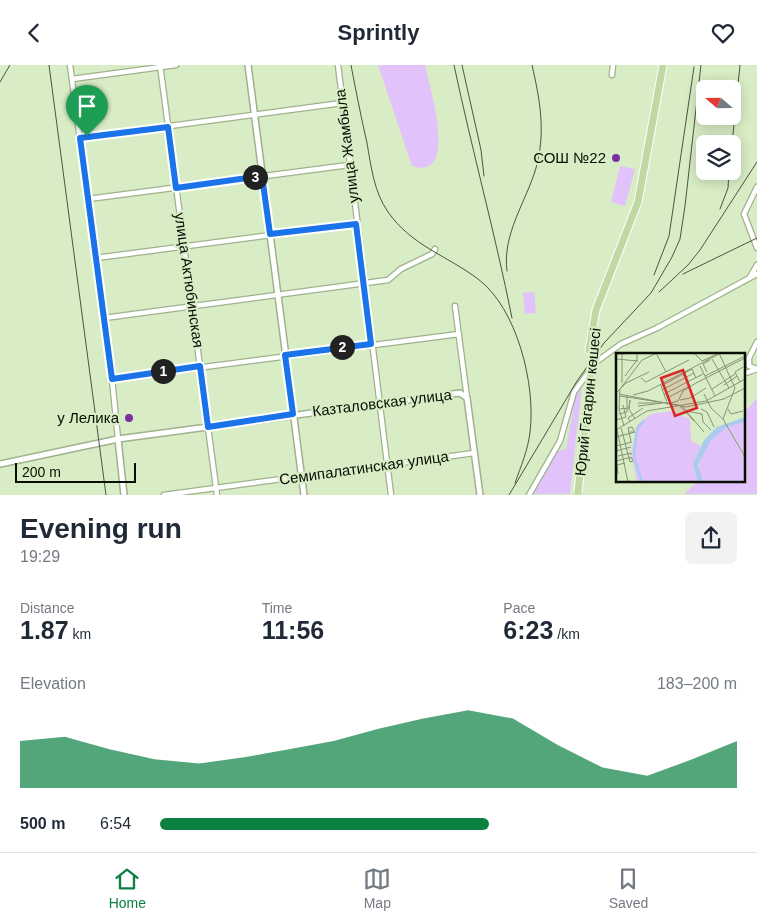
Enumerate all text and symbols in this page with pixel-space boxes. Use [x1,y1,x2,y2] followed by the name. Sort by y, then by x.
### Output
[20,19,48,47] icon: back
[709,19,737,47] icon: heart
[338,20,419,45] text: Sprintly
[696,80,741,125] north arrow
[696,80,741,180] map controls
[66,85,108,136] pin
[331,88,362,204] street label: улица Жамбыла
[73,92,101,120] icon: arrive
[696,135,741,180] button: layers
[533,149,606,166] place label: СОШ №22
[610,152,622,164] marker: СОШ №22
[242,165,268,189] pin: 3
[252,169,259,185] text: 3
[172,211,207,349] street label: улица Актюбинская
[571,327,604,477] street label: Юрий Гагарин көшесі
[330,335,354,359] pin: 2
[339,339,346,355] text: 2
[616,353,744,482] inset map
[150,359,176,383] pin: 1
[160,363,167,379] text: 1
[311,385,453,419] street label: Казталовская улица
[57,409,120,426] place label: у Лелика
[123,412,135,424] marker: у Лелика
[278,447,450,488] street label: Семипалатинская улица
[15,459,136,483] scale bar
[22,464,61,480] text: 200 m
[685,512,737,564] button: share
[20,513,182,544] text: Evening run
[20,548,60,565] text: 19:29
[20,600,74,616] text: Distance
[262,600,292,616] text: Time
[503,600,535,616] text: Pace
[20,616,69,644] text: 1.87
[262,616,324,644] text: 11:56
[503,616,553,644] text: 6:23
[69,626,91,642] text: km
[553,626,580,642] text: /km
[20,675,86,692] text: Elevation
[657,675,737,692] text: 183–200 m
[20,815,65,832] text: 500 m
[100,815,131,832] text: 6:54
[109,865,146,911] tab: Home
[363,865,391,911] tab: Map
[609,865,648,911] tab: Saved

